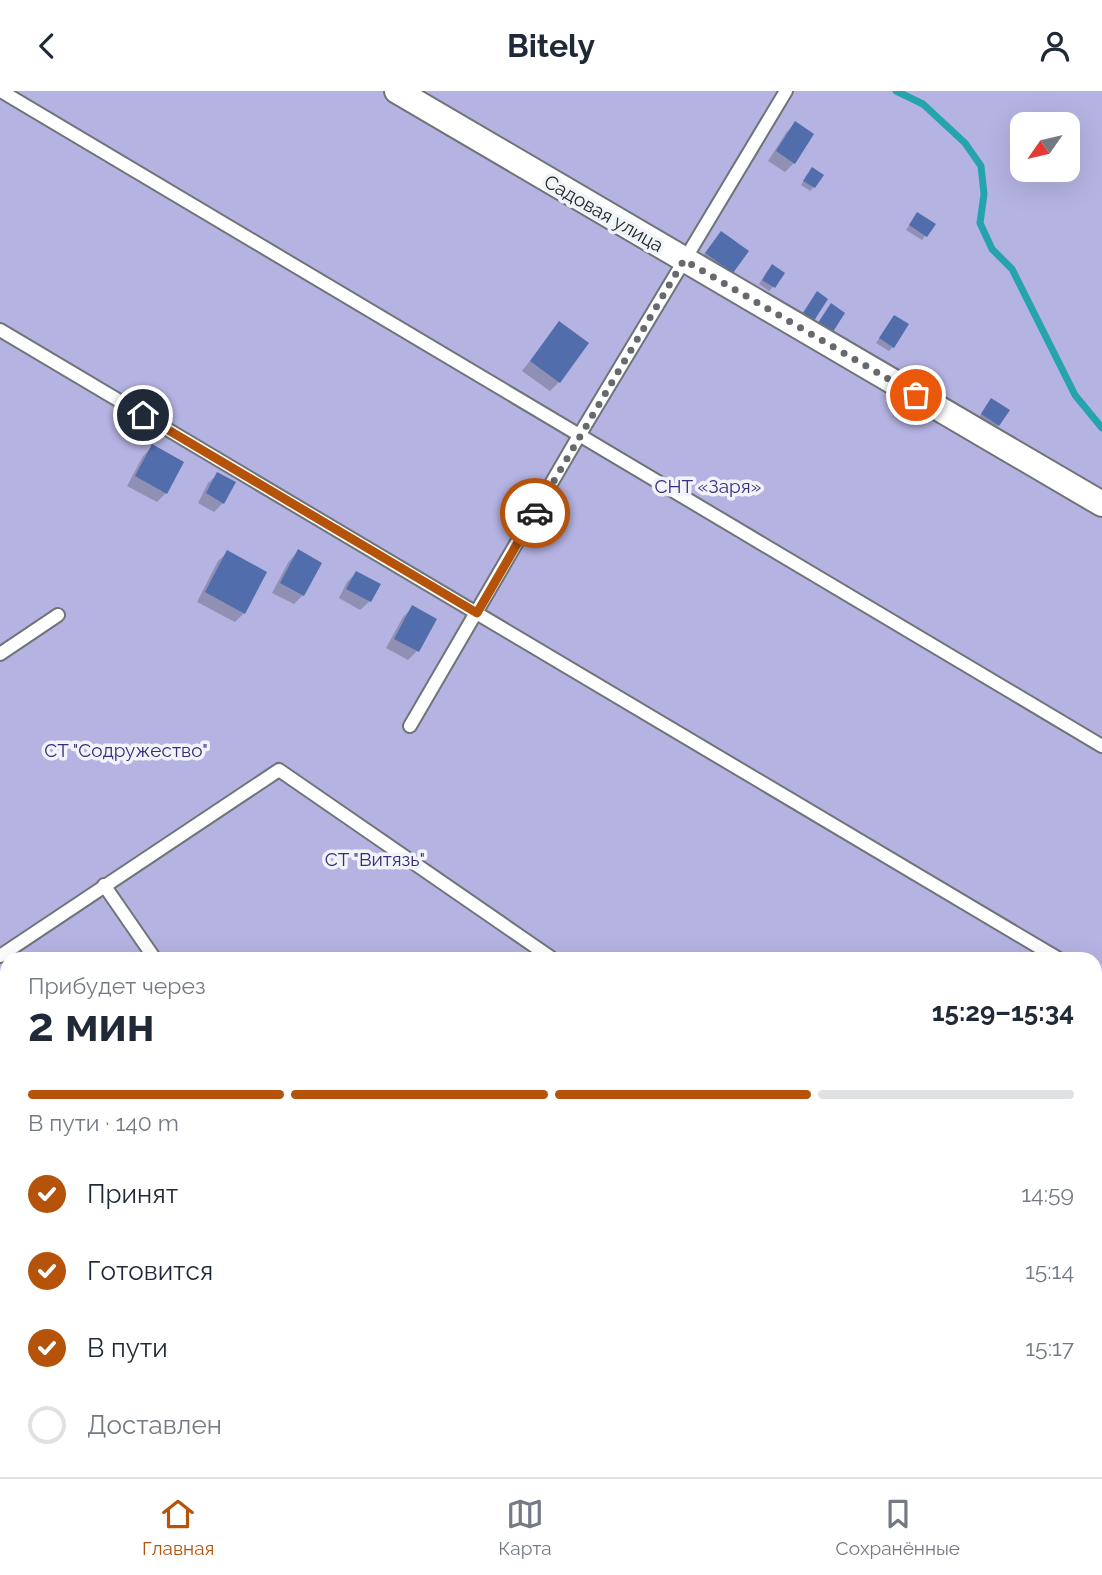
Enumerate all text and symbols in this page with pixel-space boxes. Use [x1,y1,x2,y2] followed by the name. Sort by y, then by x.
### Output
[28,27,66,65] icon: back
[507,27,595,64] text: Bitely
[1036,27,1074,65] icon: person
[1010,112,1080,182] north arrow
[1010,112,1080,182] map controls
[540,170,668,256] street label: Садовая улица
[886,365,946,425] pin
[897,376,935,414] icon: bag
[113,385,173,445] pin
[124,396,162,434] icon: home
[655,475,762,497] park label: СНТ «Заря»
[500,478,570,548] courier
[516,494,554,532] icon: car
[44,739,208,761] park label: СТ "Содружество"
[325,848,425,870] park label: СТ "Витязь"
[28,972,206,999] text: Прибудет через
[932,997,1074,1027] text: 15:29–15:34
[28,998,155,1052] text: 2 мин
[28,1109,179,1136] text: В пути · 140 m
[28,1175,66,1213] icon: check
[87,1179,178,1209] text: Принят
[1021,1180,1074,1207] text: 14:59
[28,1252,66,1290] icon: check
[87,1256,213,1286] text: Готовится
[1025,1257,1074,1284] text: 15:14
[28,1329,66,1367] icon: check
[87,1333,168,1363] text: В пути
[1025,1334,1074,1361] text: 15:17
[87,1410,222,1440] text: Доставлен
[142,1495,214,1559] tab: Главная
[498,1495,552,1559] tab: Карта
[836,1495,960,1559] tab: Сохранённые

